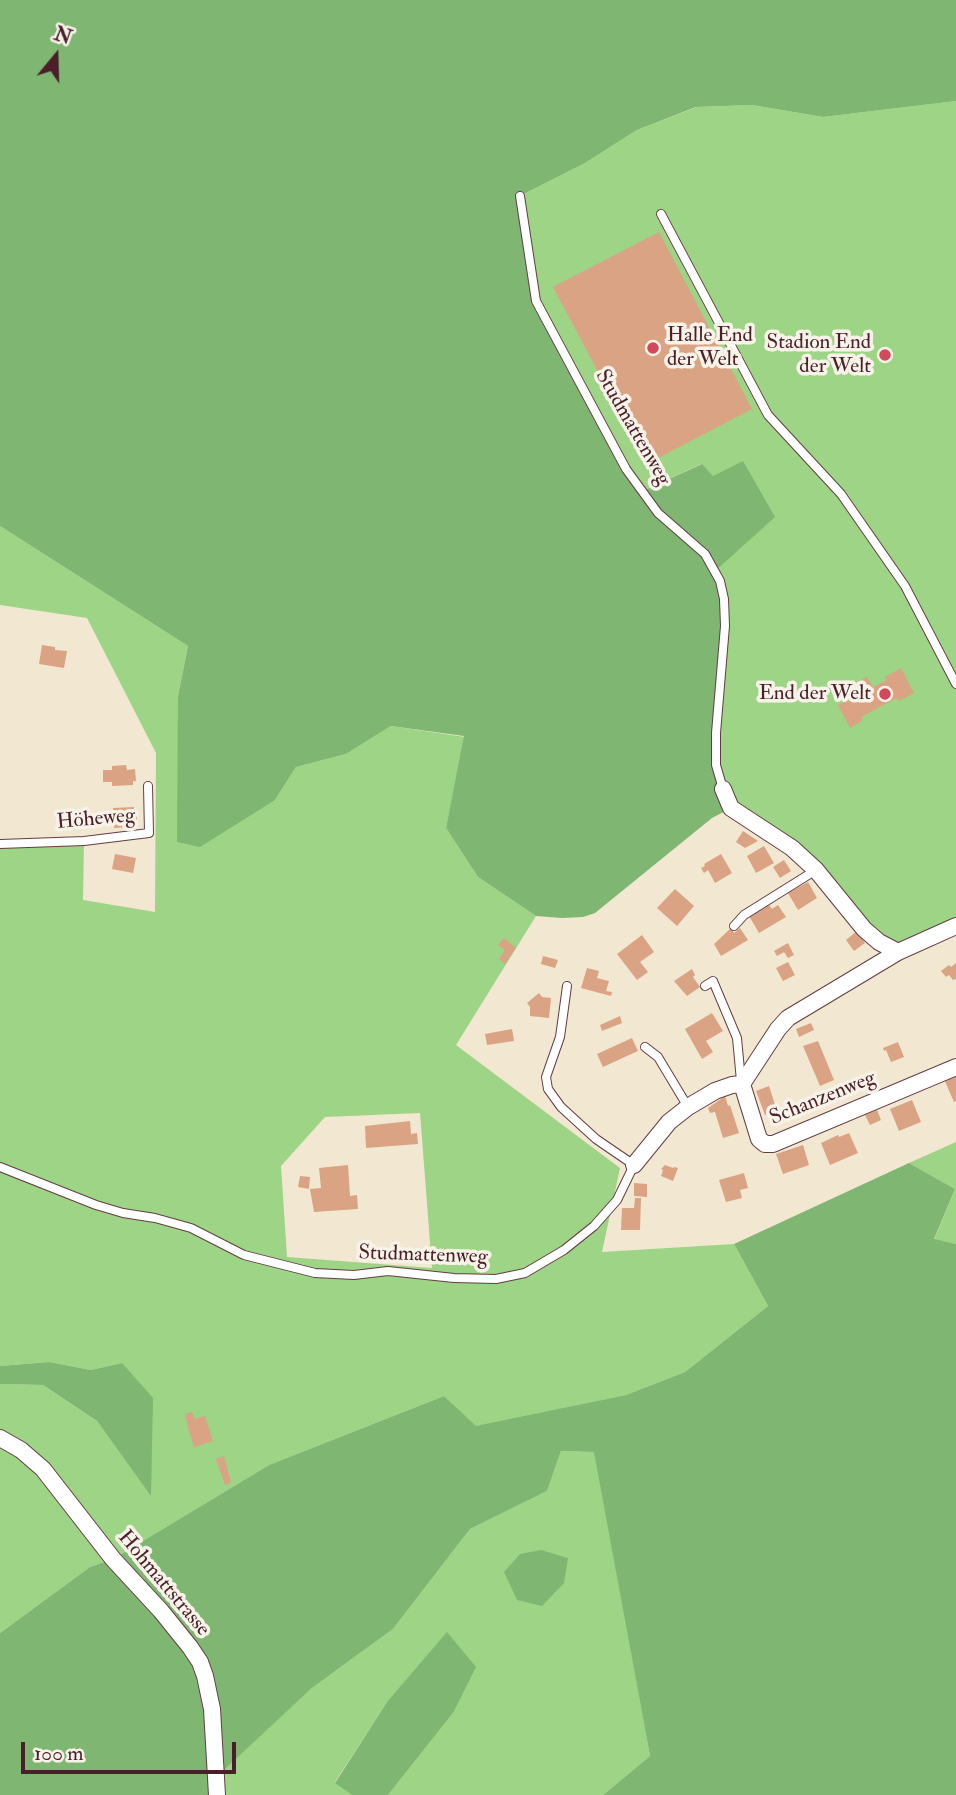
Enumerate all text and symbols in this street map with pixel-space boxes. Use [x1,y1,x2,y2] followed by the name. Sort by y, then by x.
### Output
[21,21,91,91] north arrow
[51,22,75,50] text: N
[667,323,753,373] place label: Halle End der Welt
[766,330,871,380] place label: Stadion End der Welt
[645,340,661,356] marker: Halle End der Welt
[877,347,893,363] marker: Stadion End der Welt
[589,366,675,490] street label: Studmattenweg
[759,681,871,707] place label: End der Welt
[877,686,893,702] marker: End der Welt
[56,804,136,836] street label: Höheweg
[766,1066,880,1132] street label: Schanzenweg
[358,1241,488,1271] street label: Studmattenweg
[112,1526,214,1642] street label: Hohmattstrasse
[24,1728,240,1772] scale bar
[34,1740,84,1767] text: 100 m

